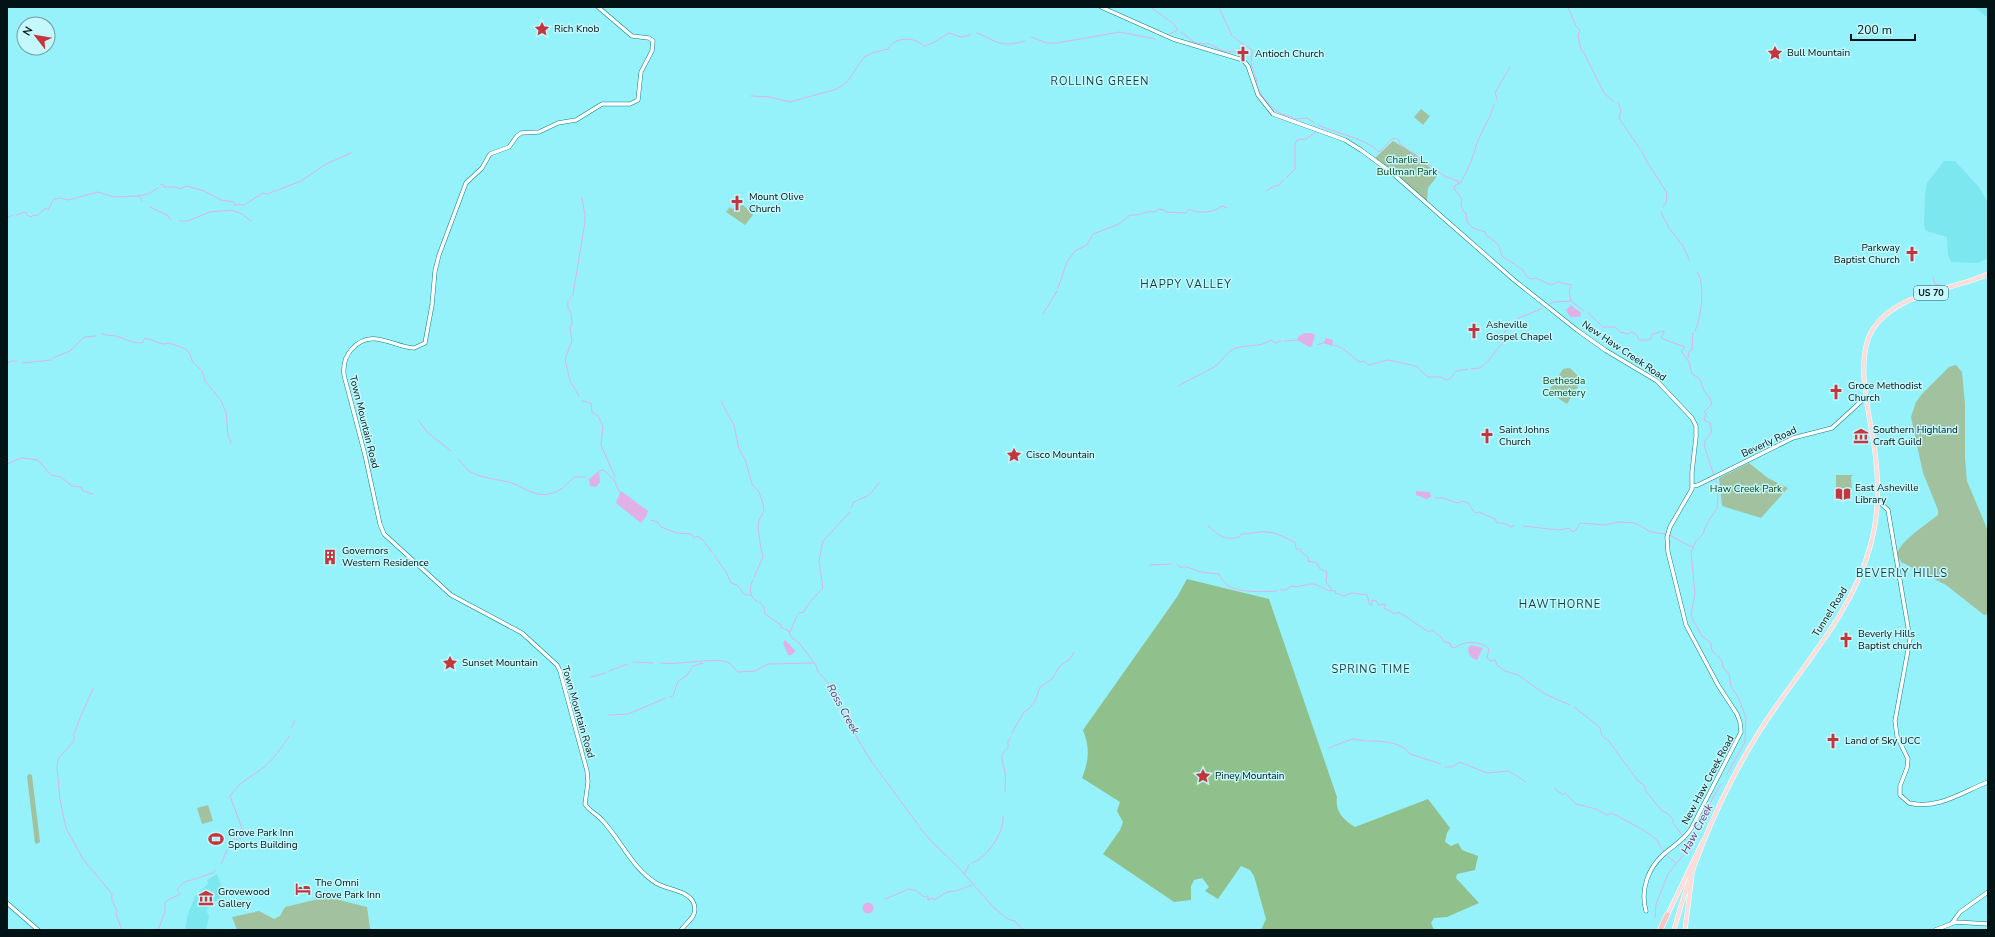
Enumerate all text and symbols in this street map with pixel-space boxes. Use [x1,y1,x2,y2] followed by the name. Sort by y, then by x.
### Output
[16,16,56,56] north arrow
[1851,16,1915,42] scale bar
[533,20,551,38] place icon: Rich Knob
[554,22,599,36] place label: Rich Knob
[1857,22,1892,38] text: 200 m
[19,24,36,38] text: N
[1766,44,1784,62] place icon: Bull Mountain
[1234,45,1252,63] church icon: Antioch Church
[1787,46,1850,60] place label: Bull Mountain
[1255,47,1324,61] place label: Antioch Church
[1051,74,1149,89] district label: ROLLING GREEN
[1377,153,1438,179] park label: Charlie L. Bullman Park
[749,190,804,216] place label: Mount Olive Church
[728,194,746,212] church icon: Mount Olive Church
[1834,241,1901,267] place label: Parkway Baptist Church
[1903,245,1921,263] church icon: Parkway Baptist Church
[1140,277,1232,292] district label: HAPPY VALLEY
[1914,286,1948,300] road number: US 70
[1579,317,1669,385] street label: New Haw Creek Road
[1486,318,1552,344] place label: Asheville Gospel Chapel
[1465,322,1483,340] church icon: Asheville Gospel Chapel
[346,374,382,470] street label: Town Mountain Road
[1542,374,1587,400] park label: Bethesda Cemetery
[1848,379,1922,405] place label: Groce Methodist Church
[1827,383,1845,401] church icon: Groce Methodist Church
[1499,423,1550,449] place label: Saint Johns Church
[1739,423,1799,461] street label: Beverly Road
[1873,423,1958,449] place label: Southern Highland Craft Guild
[1478,427,1496,445] church icon: Saint Johns Church
[1852,427,1870,445] museum icon: Southern Highland Craft Guild
[1005,446,1023,464] place icon: Cisco Mountain
[1026,448,1095,462] place label: Cisco Mountain
[1855,481,1919,507] place label: East Asheville Library
[1710,482,1783,496] park label: Haw Creek Park
[1834,485,1852,503] library icon: East Asheville Library
[342,544,429,570] place label: Governors Western Residence
[321,548,339,566] building icon: Governors Western Residence
[1856,566,1948,581] district label: BEVERLY HILLS
[1809,584,1851,640] street label: Tunnel Road
[1519,597,1601,612] district label: HAWTHORNE
[1858,627,1922,653] place label: Beverly Hills Baptist church
[1837,631,1855,649] church icon: Beverly Hills Baptist church
[441,654,459,672] place icon: Sunset Mountain
[462,656,538,670] place label: Sunset Mountain
[1331,662,1411,677] district label: SPRING TIME
[558,664,598,760] street label: Town Mountain Road
[823,681,863,737] water label: Ross Creek
[1824,732,1842,750] church icon: Land of Sky UCC
[1679,733,1738,827] street label: New Haw Creek Road
[1845,734,1921,748] place label: Land of Sky UCC
[1194,767,1212,785] place icon: Piney Mountain
[1215,769,1285,783] place label: Piney Mountain
[1678,801,1717,857] water label: Haw Creek
[228,826,298,852] place label: Grove Park Inn Sports Building
[207,830,225,848] sports icon: Grove Park Inn Sports Building
[315,876,381,902] place label: The Omni Grove Park Inn
[294,880,312,898] hotel icon: The Omni Grove Park Inn
[218,885,270,911] place label: Grovewood Gallery
[197,889,215,907] museum icon: Grovewood Gallery

